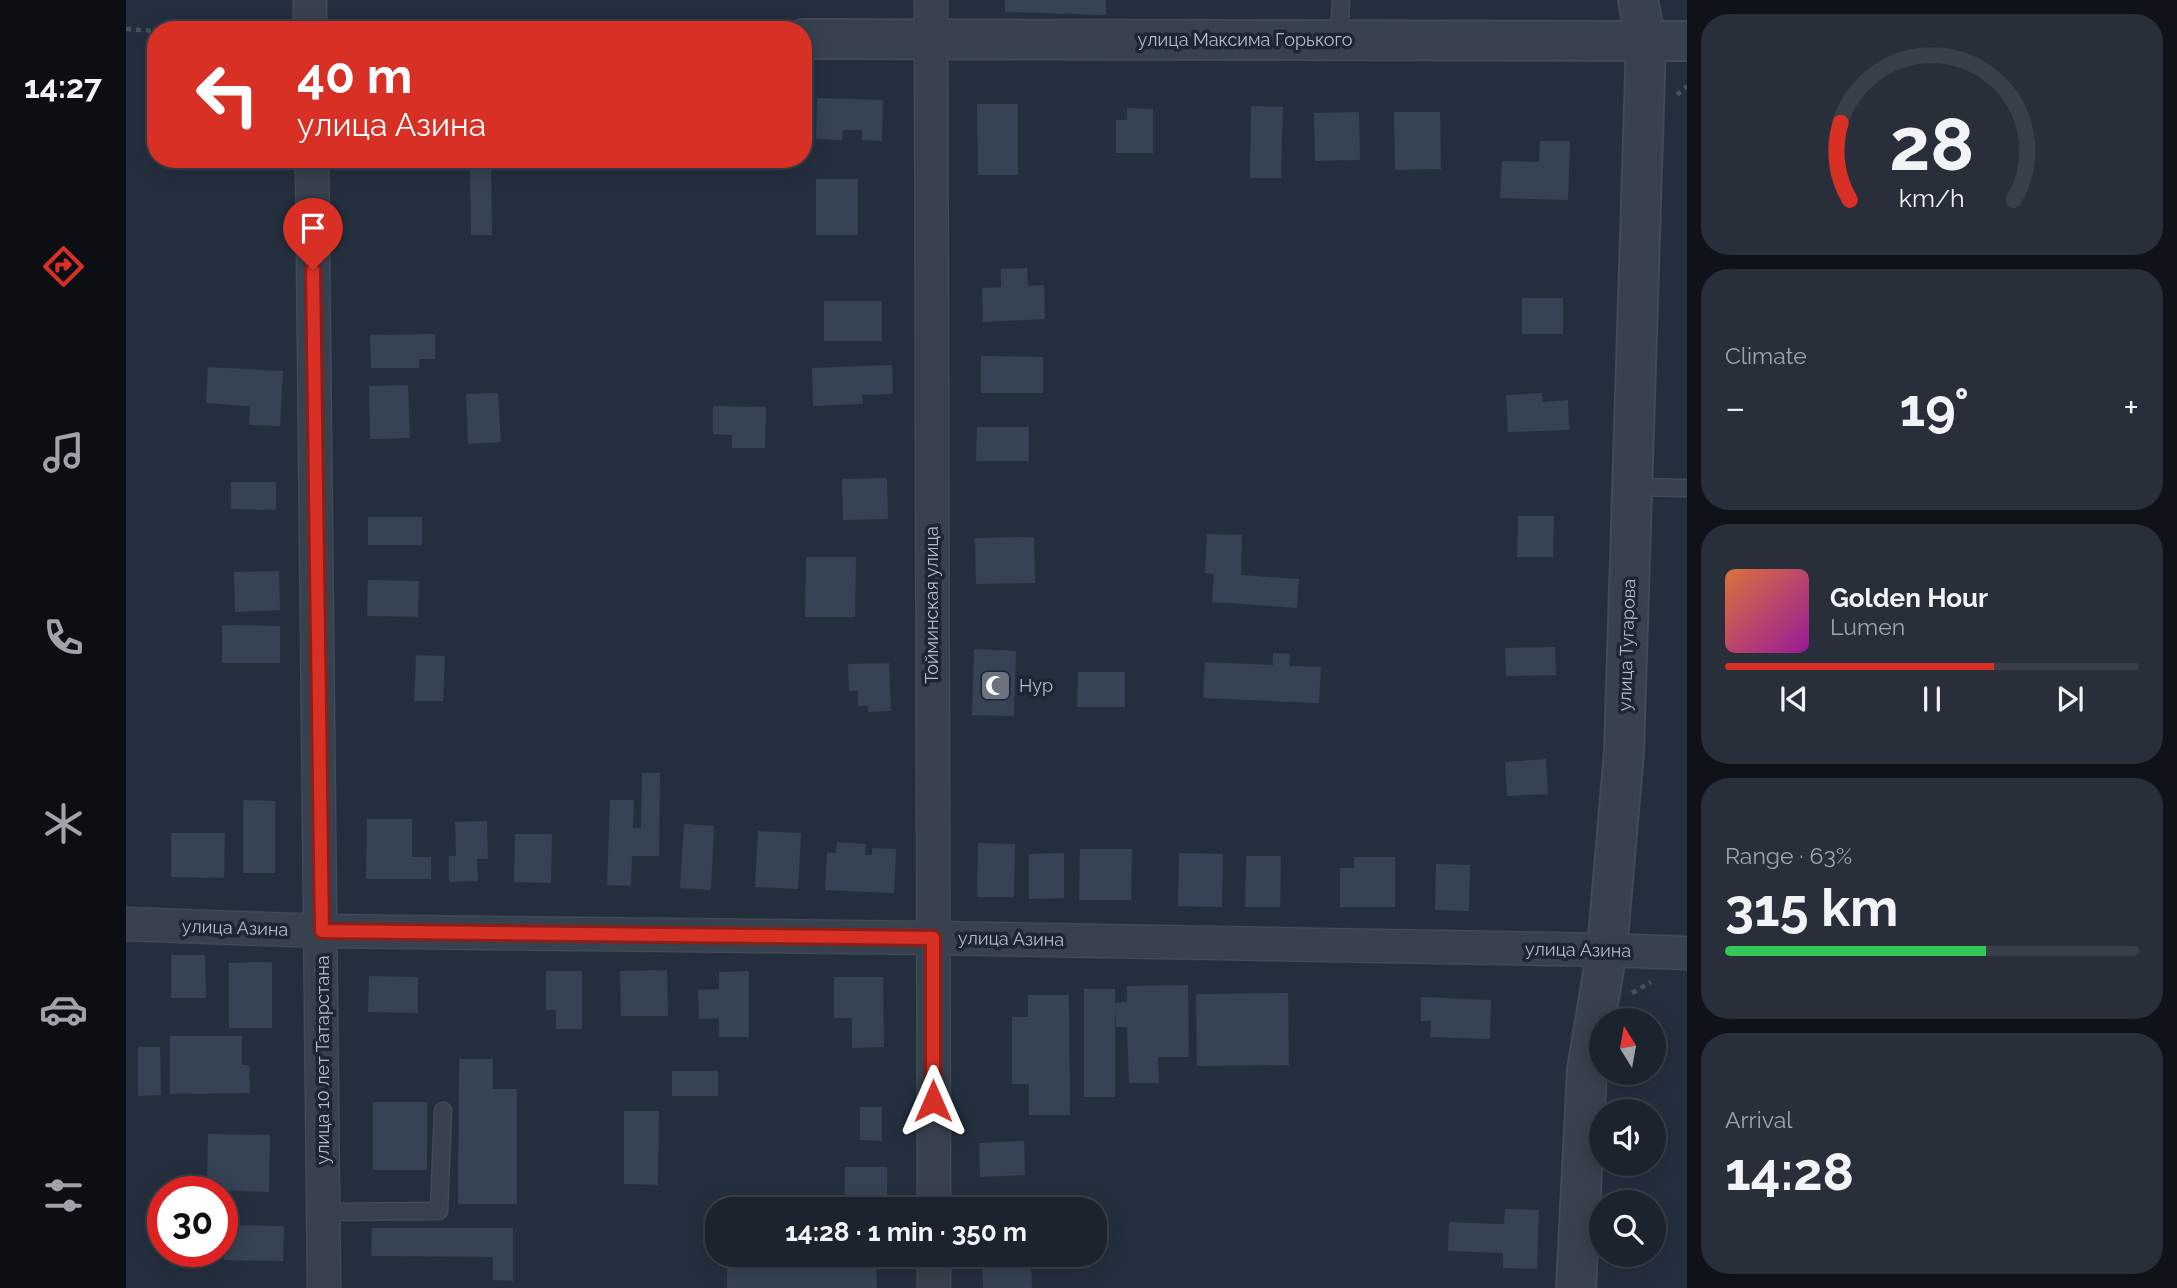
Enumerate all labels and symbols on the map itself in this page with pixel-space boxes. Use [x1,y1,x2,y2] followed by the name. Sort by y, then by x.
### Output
[1138,29,1353,50] street label: улица Максима Горького
[283,198,343,270] pin
[921,526,942,684] street label: Тойминская улица
[1614,578,1639,712] street label: улица Тугарова
[979,669,1013,703] mosque icon: Нур
[1019,675,1053,696] place label: Нур
[181,915,289,940] street label: улица Азина
[958,927,1064,950] street label: улица Азина
[1525,938,1631,961] street label: улица Азина
[312,955,333,1165] street label: улица 10 лет Татарстана
[1589,1008,1666,1085] north arrow
[896,1064,970,1138] position arrow
[147,1176,238,1267] speed limit sign: 30

